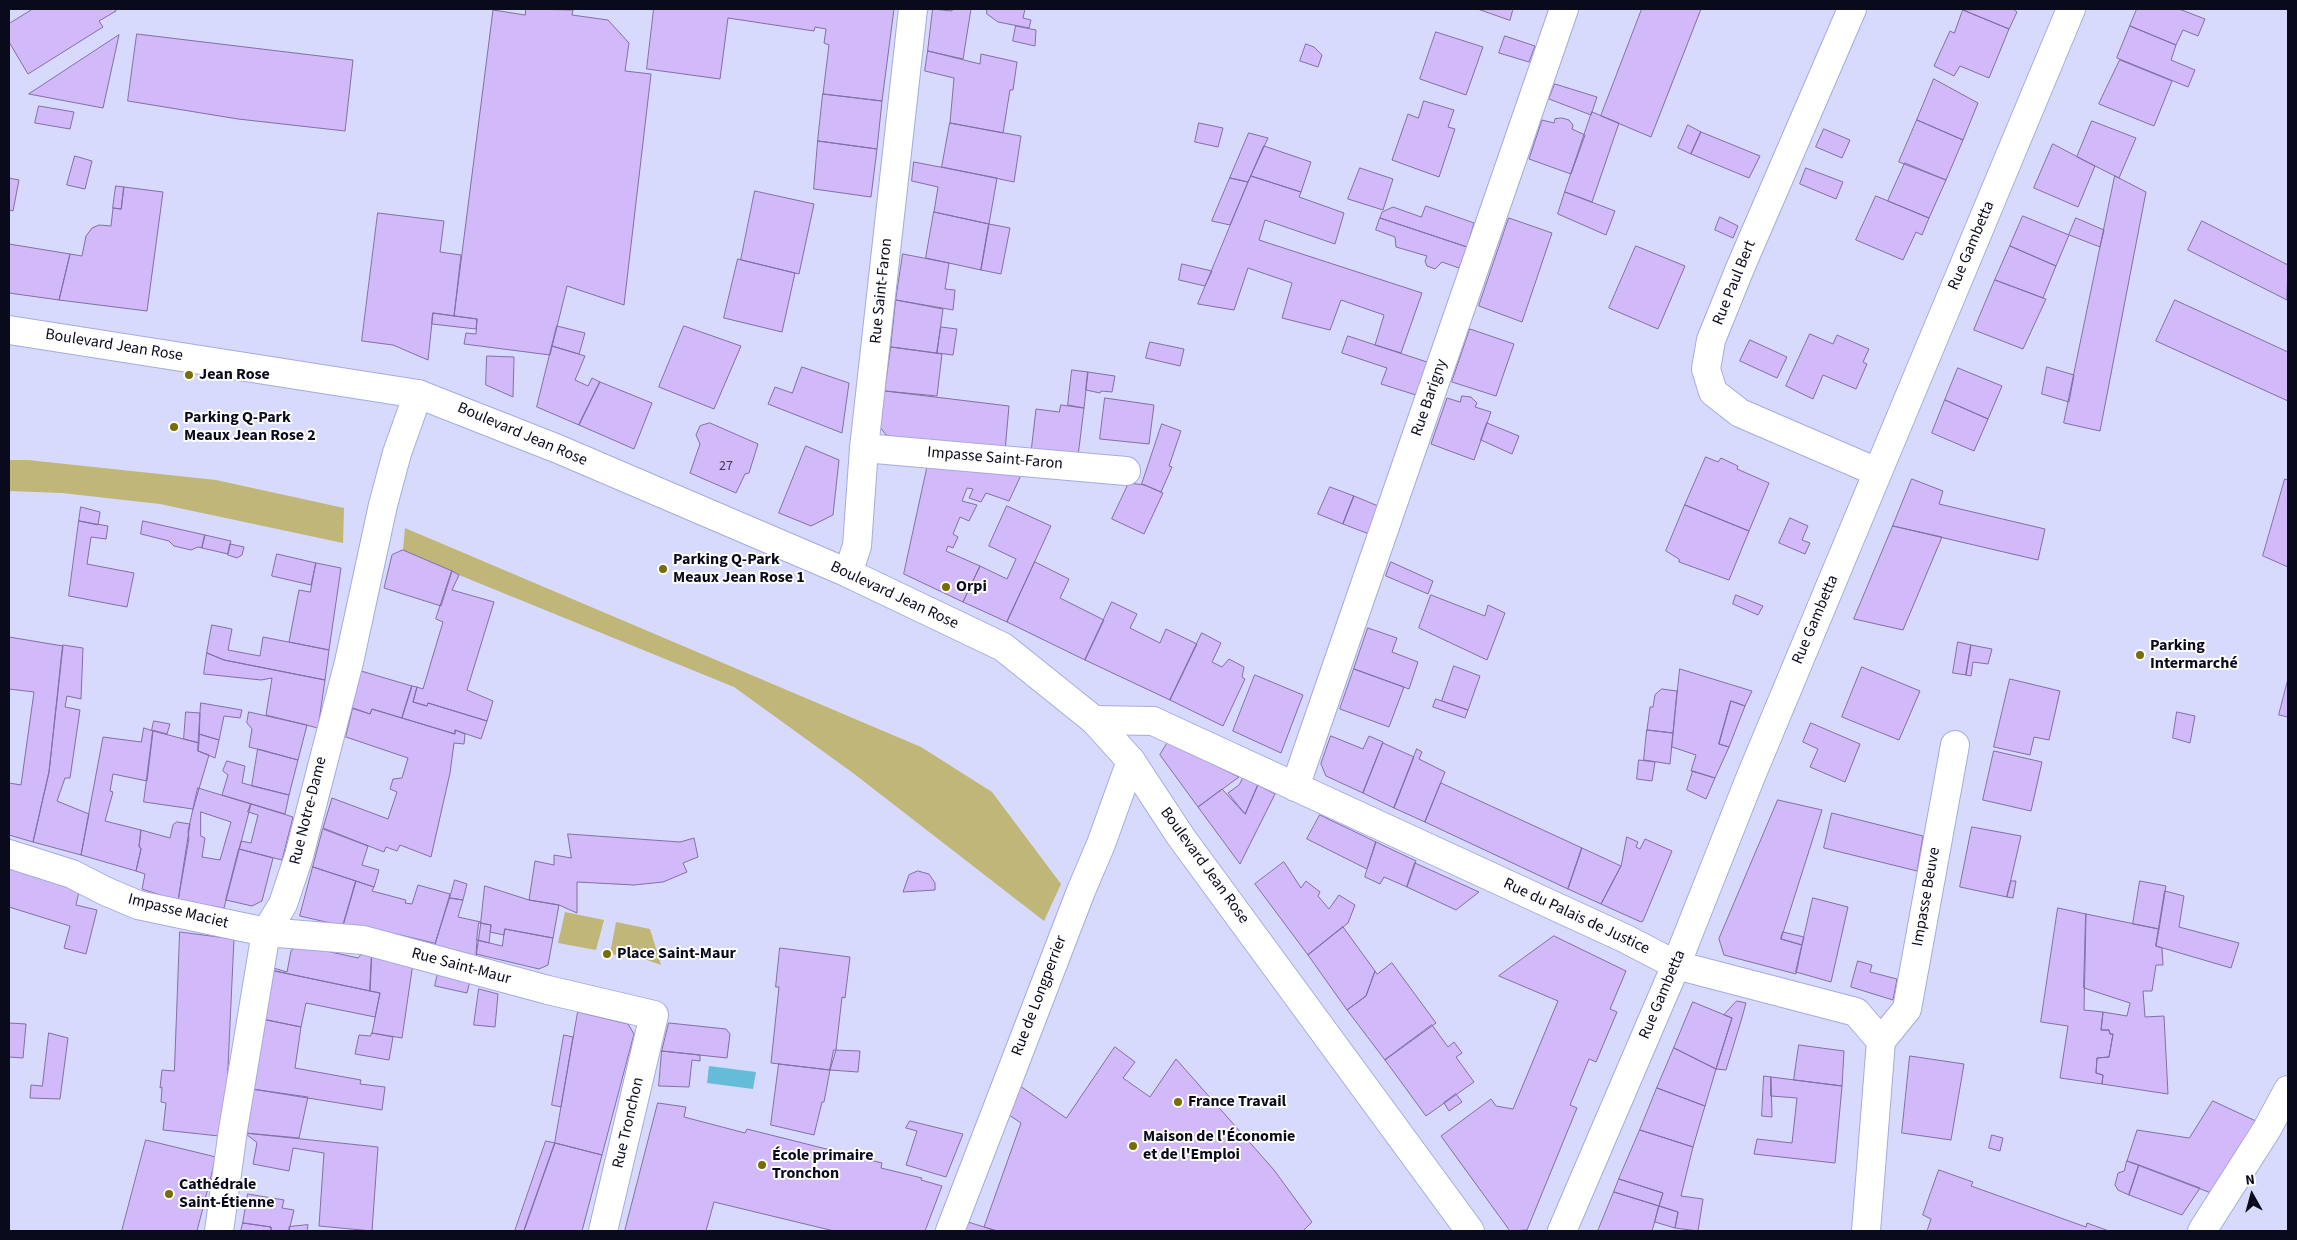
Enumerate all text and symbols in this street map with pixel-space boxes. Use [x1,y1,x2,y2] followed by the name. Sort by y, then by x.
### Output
[1945,199,1999,293] street label: Rue Gambetta
[867,237,897,345] street label: Rue Saint-Faron
[1709,238,1761,328] street label: Rue Paul Bert
[44,326,184,366] street label: Boulevard Jean Rose
[1408,357,1452,439] street label: Rue Barigny
[199,365,270,385] place label: Jean Rose
[183,369,195,381] marker: Jean Rose
[454,399,590,471] street label: Boulevard Jean Rose
[184,408,316,446] place label: Parking Q-Park Meaux Jean Rose 2
[168,421,180,433] marker: Parking Q-Park Meaux Jean Rose 2
[926,443,1064,475] street label: Impasse Saint-Faron
[719,459,733,475] house number: 27
[673,550,805,588] place label: Parking Q-Park Meaux Jean Rose 1
[827,558,961,634] street label: Boulevard Jean Rose
[657,563,669,575] marker: Parking Q-Park Meaux Jean Rose 1
[1789,573,1843,667] street label: Rue Gambetta
[956,577,987,597] place label: Orpi
[940,581,952,593] marker: Orpi
[2150,636,2238,674] place label: Parking Intermarché
[2134,649,2146,661] marker: Parking Intermarché
[286,755,332,867] street label: Rue Notre-Dame
[1155,804,1253,928] street label: Boulevard Jean Rose
[1909,846,1945,948] street label: Impasse Beuve
[1500,875,1652,959] street label: Rue du Palais de Justice
[126,890,230,934] street label: Impasse Maciet
[1008,933,1072,1059] street label: Rue de Longperrier
[617,944,736,964] place label: Place Saint-Maur
[409,945,513,989] street label: Rue Saint-Maur
[601,948,613,960] marker: Place Saint-Maur
[1636,948,1690,1042] street label: Rue Gambetta
[609,1076,649,1170] street label: Rue Tronchon
[1188,1092,1286,1112] place label: France Travail
[1172,1096,1184,1108] marker: France Travail
[1143,1127,1295,1165] place label: Maison de l'Économie et de l'Emploi
[1127,1140,1139,1152] marker: Maison de l'Économie et de l'Emploi
[772,1146,874,1184] place label: École primaire Tronchon
[756,1159,768,1171] marker: École primaire Tronchon
[2227,1170,2277,1220] north arrow
[2244,1170,2256,1191] text: N
[179,1175,274,1213] place label: Cathédrale Saint-Étienne
[163,1188,175,1200] marker: Cathédrale Saint-Étienne

